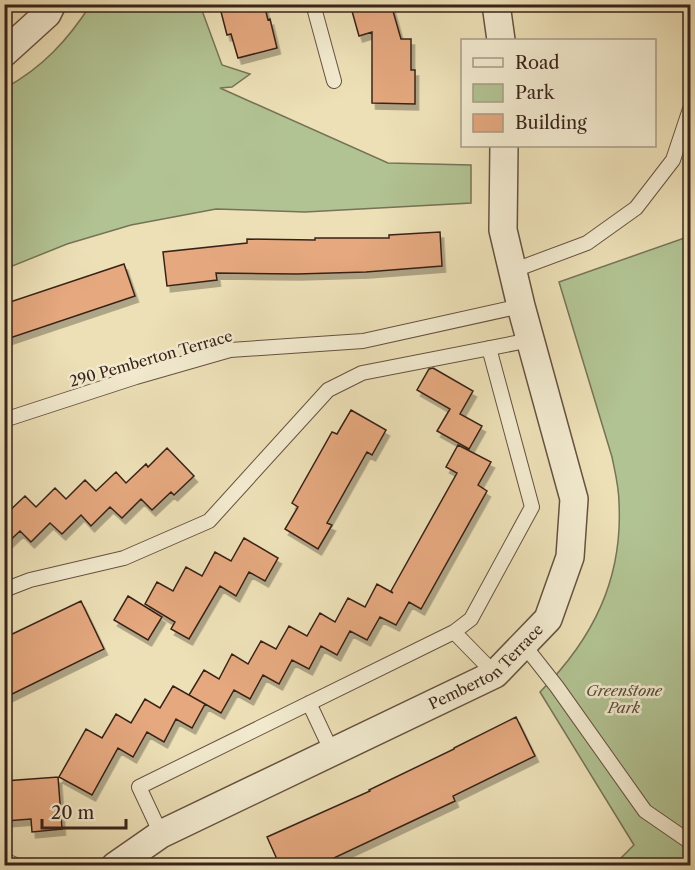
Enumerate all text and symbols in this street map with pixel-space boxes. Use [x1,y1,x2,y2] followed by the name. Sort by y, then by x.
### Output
[461,39,656,147] legend
[515,52,560,74] text: Road
[515,82,556,104] text: Park
[515,112,587,134] text: Building
[67,326,235,391] street label: 290 Pemberton Terrace
[425,620,547,713] street label: Pemberton Terrace
[586,681,663,717] park label: Greenstone Park
[42,792,126,830] scale bar
[51,802,95,824] text: 20 m

